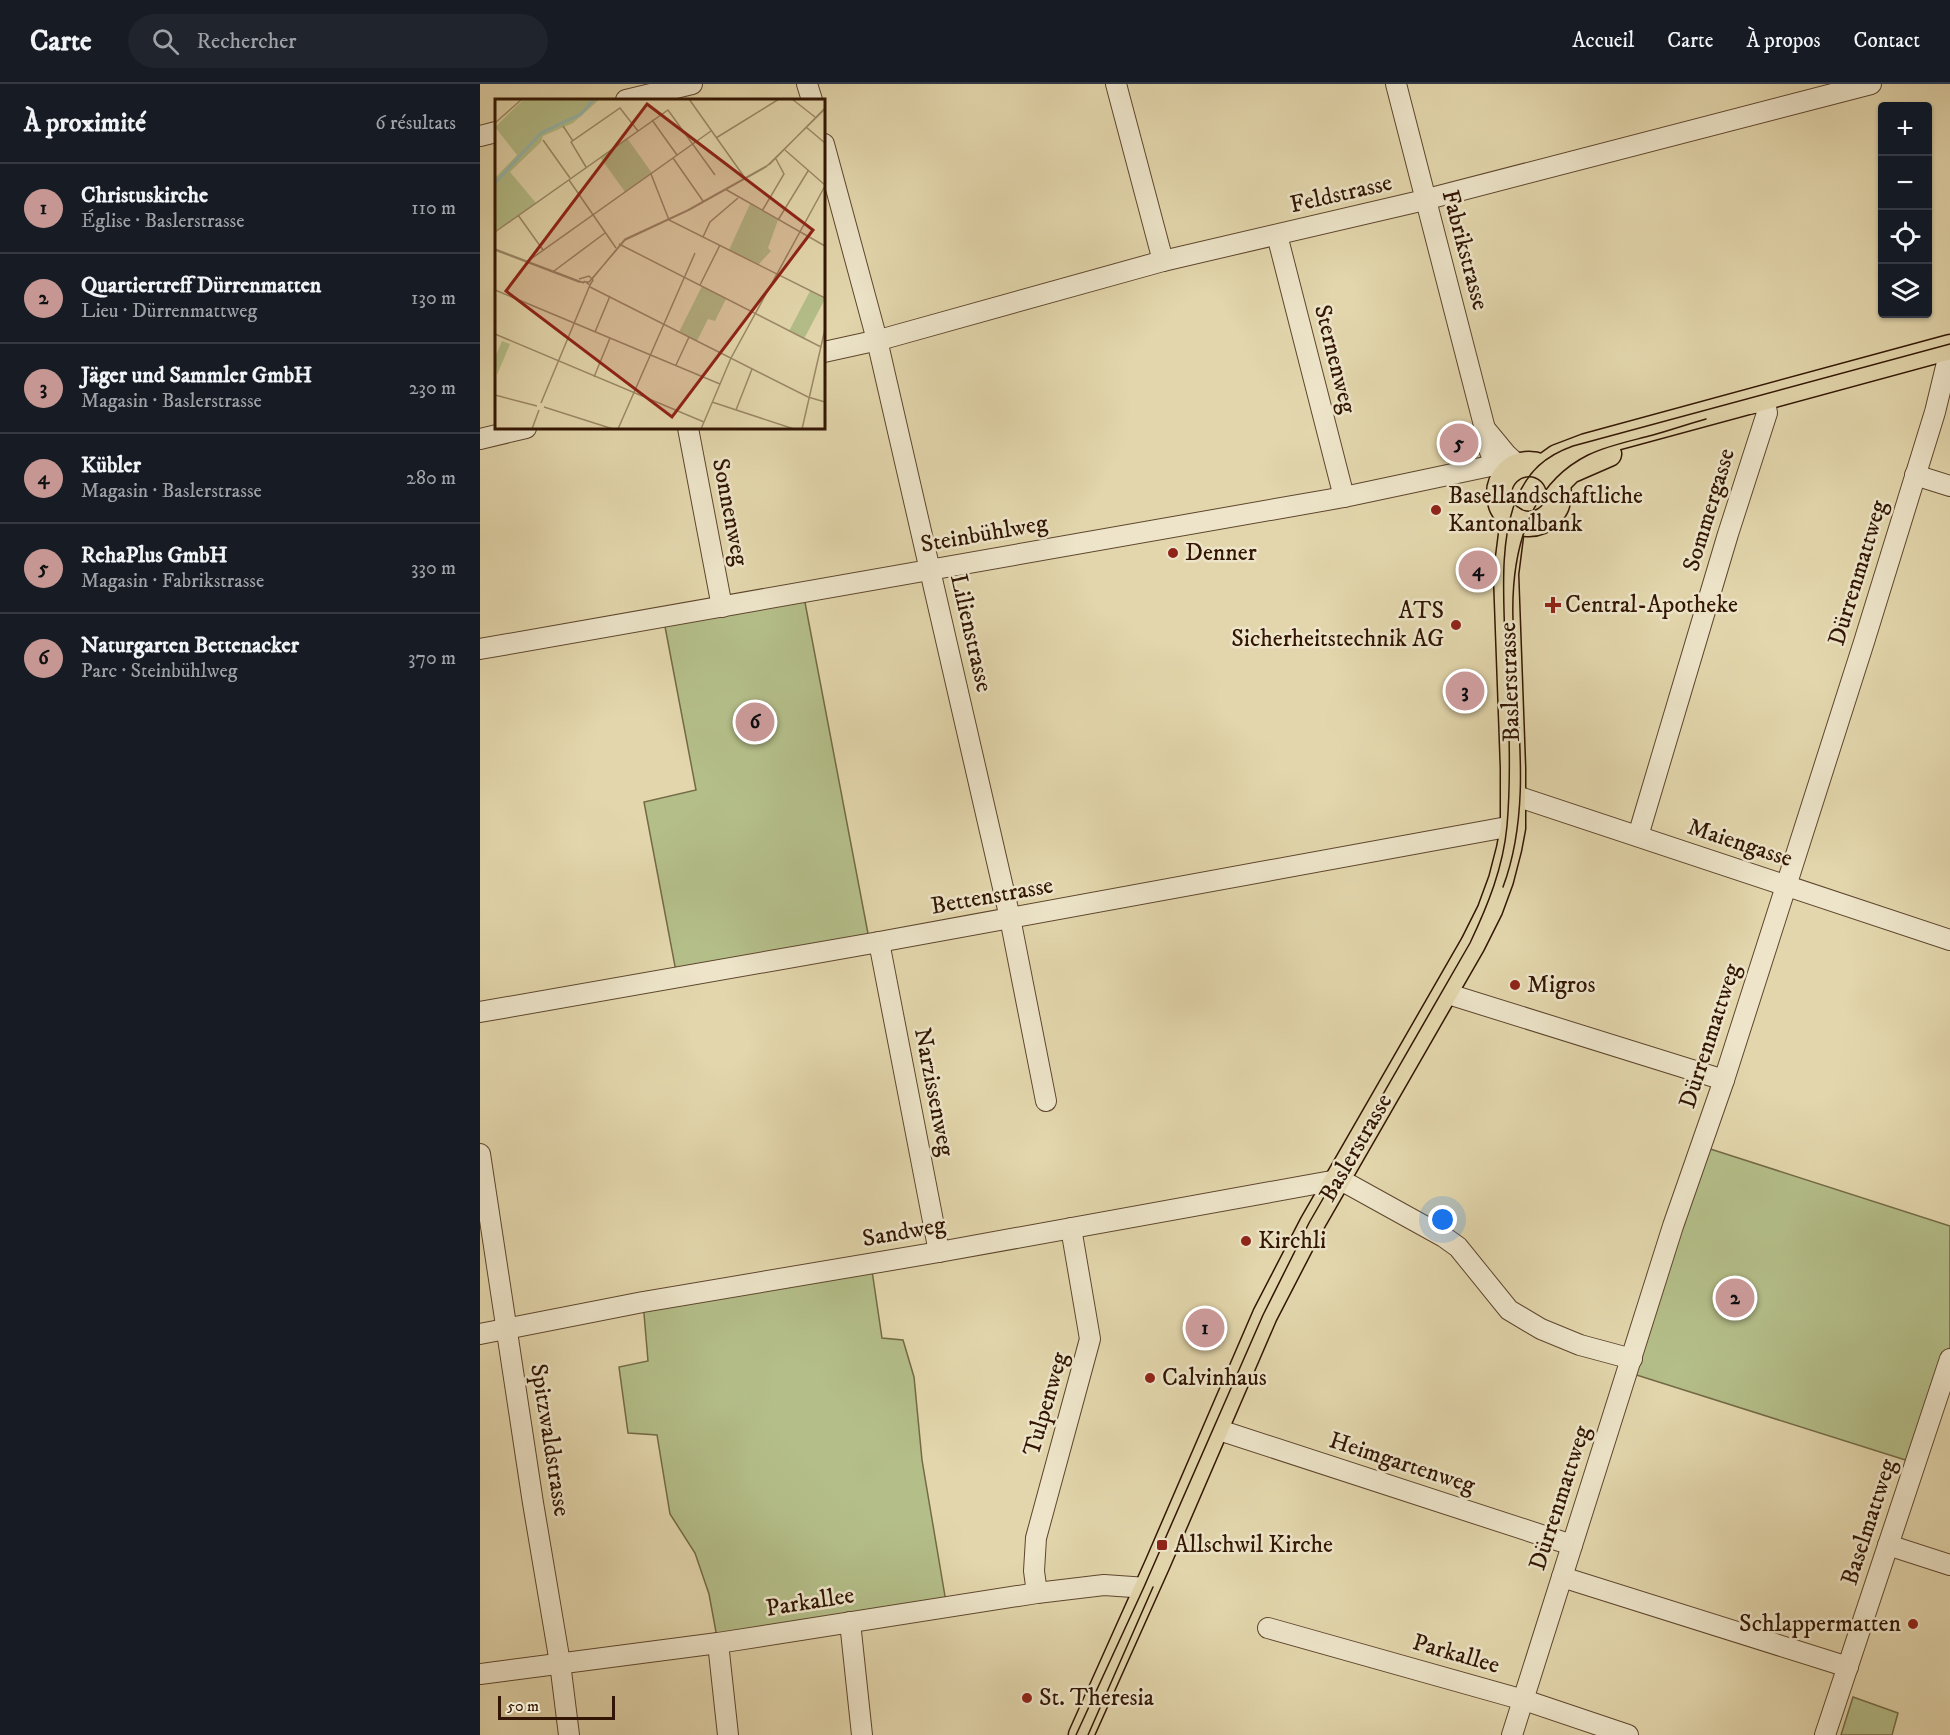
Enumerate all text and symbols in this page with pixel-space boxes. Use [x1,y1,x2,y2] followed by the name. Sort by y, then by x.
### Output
[128,14,548,68] search box
[30,24,92,59] text: Carte
[149,25,182,58] icon: search
[197,28,297,55] text: Rechercher
[1572,28,1634,54] text: Accueil
[1667,28,1713,54] text: Carte
[1746,28,1821,54] text: À propos
[1854,28,1920,54] text: Contact
[495,99,825,429] inset map
[1878,102,1932,318] map controls
[1878,102,1932,156] button: +
[24,107,146,140] text: À proximité
[375,111,456,136] text: 6 résultats
[1878,156,1932,210] button: −
[1287,168,1395,220] street label: Feldstrasse
[81,182,208,209] text: Christuskirche
[1435,187,1495,313] street label: Fabrikstrasse
[40,196,47,221] text: 1
[411,196,456,221] text: 110 m
[81,209,245,234] text: Église · Baslerstrasse
[1878,210,1932,264] button: locate
[1878,264,1932,318] button: layers
[81,272,321,299] text: Quartiertreff Dürrenmatten
[39,286,48,311] text: 2
[411,286,456,311] text: 130 m
[81,299,257,324] text: Lieu · Dürrenmattweg
[1307,302,1363,417] street label: Sternenweg
[81,362,312,389] text: Jäger und Sammler GmbH
[40,376,47,401] text: 3
[409,376,456,401] text: 230 m
[81,389,262,414] text: Magasin · Baslerstrasse
[1440,420,1478,466] pin: 5
[1676,445,1742,575] street label: Sommergasse
[81,452,141,479] text: Kübler
[705,456,755,568] street label: Sonnenweg
[38,466,49,491] text: 4
[406,466,456,491] text: 280 m
[81,479,262,504] text: Magasin · Baslerstrasse
[1448,481,1643,539] place label: Basellandschaftliche Kantonalbank
[1822,496,1894,649] street label: Dürrenmattweg
[1429,503,1443,517] marker: Basellandschaftliche Kantonalbank
[918,508,1050,560] street label: Steinbühlweg
[1185,538,1257,568] place label: Denner
[81,542,228,569] text: RehaPlus GmbH
[1166,546,1180,560] marker: Denner
[1458,548,1498,592] pin: 4
[39,556,48,581] text: 5
[411,556,456,581] text: 330 m
[81,569,264,594] text: Magasin · Fabrikstrasse
[943,571,999,695] street label: Lilienstrasse
[1565,590,1738,620] place label: Central-Apotheke
[1231,596,1444,654] place label: ATS Sicherheitstechnik AG
[1546,598,1560,612] marker: Central-Apotheke
[1449,618,1463,632] marker: ATS Sicherheitstechnik AG
[1493,621,1527,743] street label: Baslerstrasse
[81,632,299,659] text: Naturgarten Bettenacker
[38,646,49,671] text: 6
[408,646,456,671] text: 370 m
[81,659,237,684] text: Parc · Steinbühlweg
[1446,668,1484,714] pin: 3
[736,700,774,744] pin: 6
[1684,812,1796,874] street label: Maiengasse
[928,870,1056,922] street label: Bettenstrasse
[1673,960,1748,1112] street label: Dürrenmattweg
[1527,970,1595,1000] place label: Migros
[1508,978,1522,992] marker: Migros
[907,1025,961,1159] street label: Narzissenweg
[1313,1088,1399,1208] street label: Baslerstrasse
[1428,1205,1457,1234] your location
[860,1210,948,1254] street label: Sandweg
[1258,1226,1326,1256] place label: Kirchli
[1239,1234,1253,1248] marker: Kirchli
[1716,1276,1754,1320] pin: 2
[1186,1306,1224,1350] pin: 1
[1017,1348,1075,1459] street label: Tulpenweg
[523,1361,577,1519] street label: Spitzwaldstrasse
[1162,1363,1267,1393] place label: Calvinhaus
[1143,1371,1157,1385] marker: Calvinhaus
[1523,1422,1598,1574] street label: Dürrenmattweg
[1325,1425,1479,1501] street label: Heimgartenweg
[1834,1455,1904,1589] street label: Baselmattweg
[1174,1530,1333,1560] place label: Allschwil Kirche
[1155,1538,1169,1552] marker: Allschwil Kirche
[764,1580,856,1624] street label: Parkallee
[1739,1609,1901,1639] place label: Schlappermatten
[1906,1617,1920,1631] marker: Schlappermatten
[1409,1627,1503,1681] street label: Parkallee
[1039,1683,1155,1713] place label: St. Theresia
[1020,1691,1034,1705] marker: St. Theresia
[498,1693,615,1720] scale bar
[507,1696,539,1716] text: 50 m

